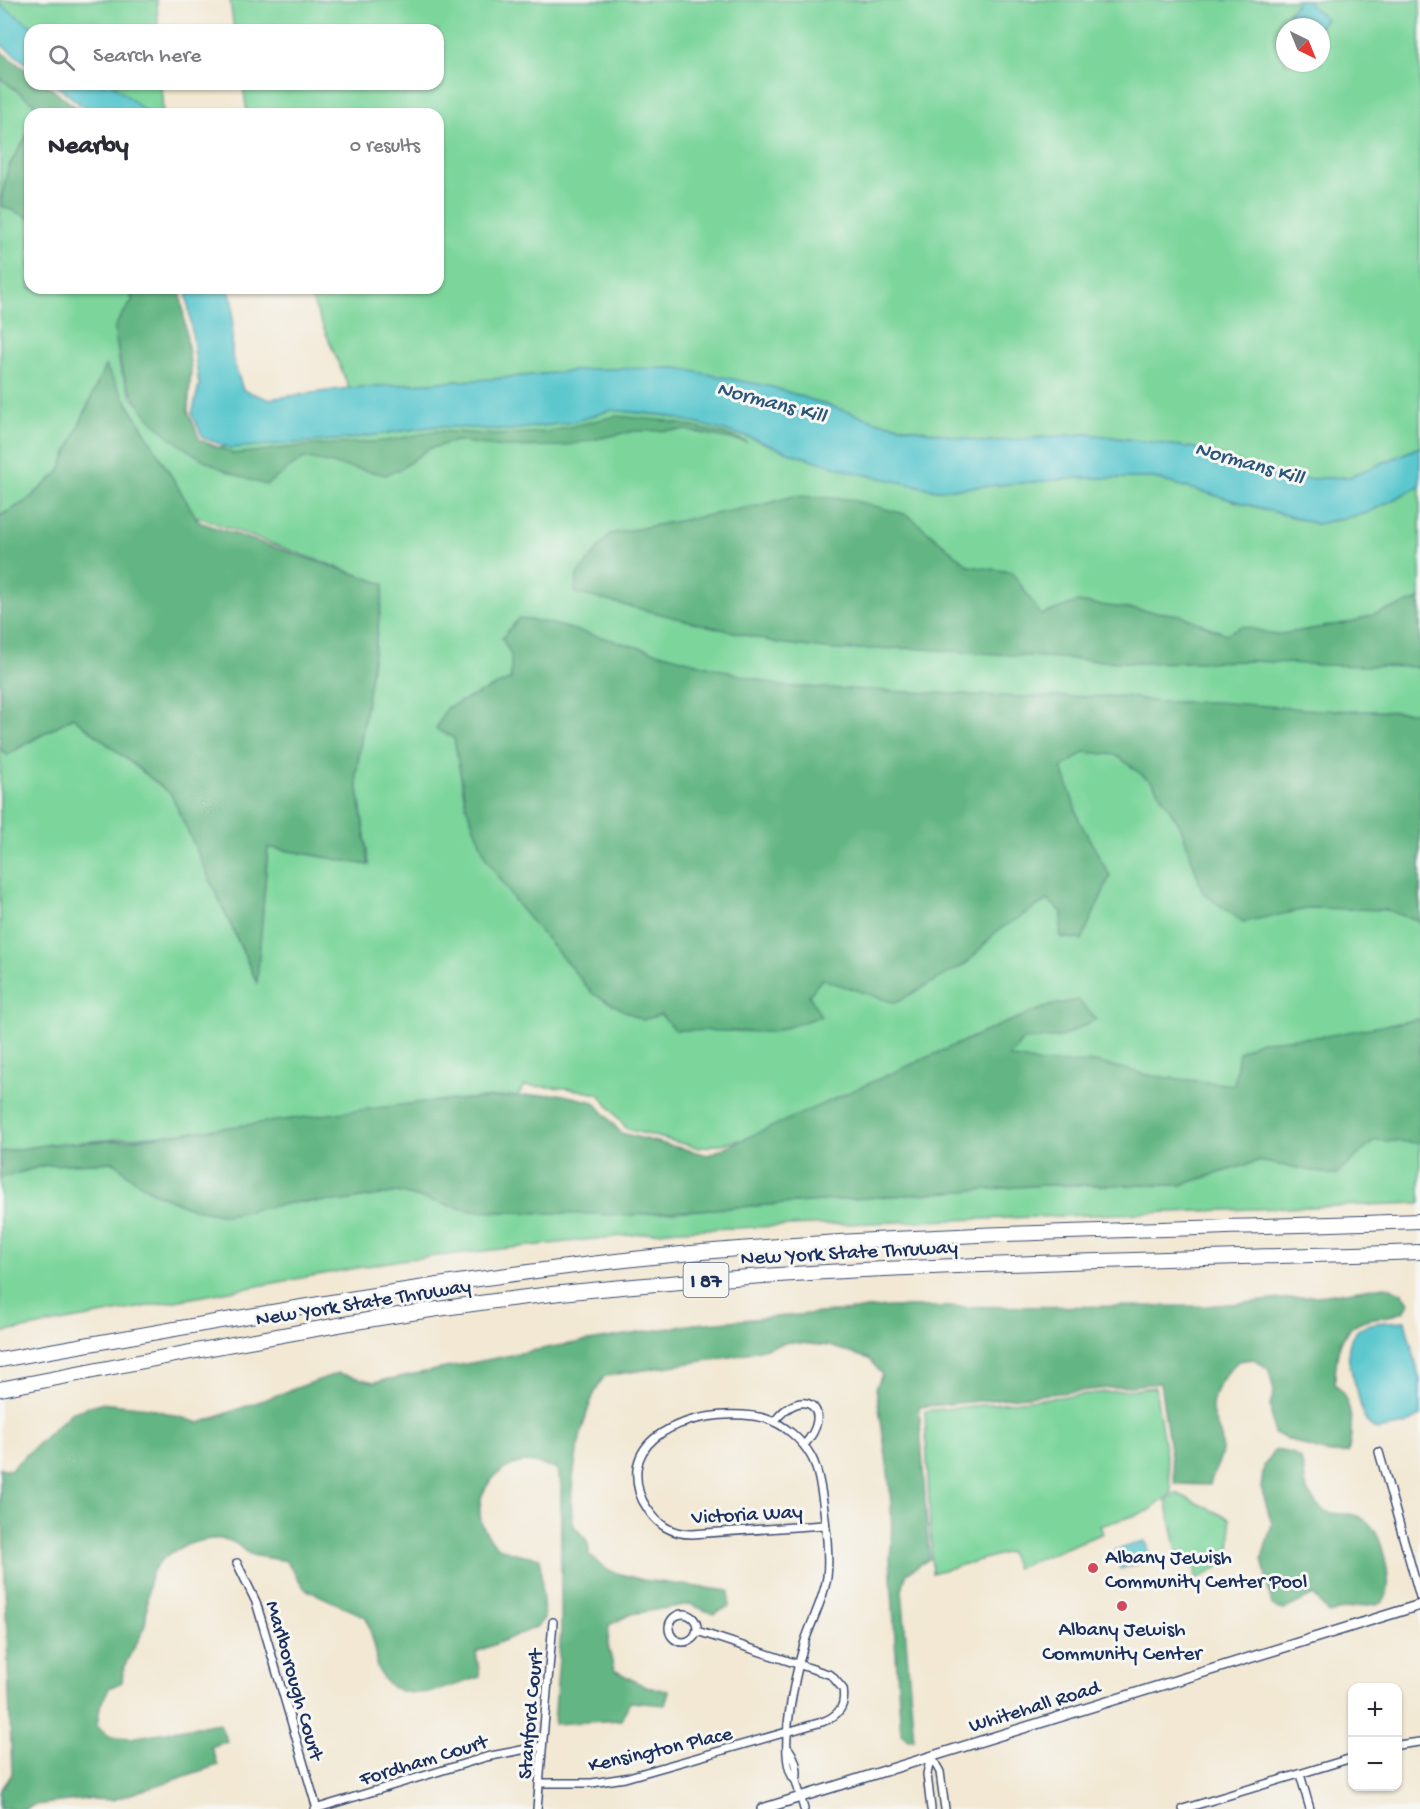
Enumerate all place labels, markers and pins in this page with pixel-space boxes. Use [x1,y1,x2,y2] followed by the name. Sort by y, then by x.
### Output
[1105,1547,1307,1596] place label: Albany Jewish Community Center Pool
[1086,1561,1100,1575] marker: Albany Jewish Community Center Pool
[1115,1599,1129,1613] marker: Albany Jewish Community Center
[1042,1619,1203,1668] place label: Albany Jewish Community Center

